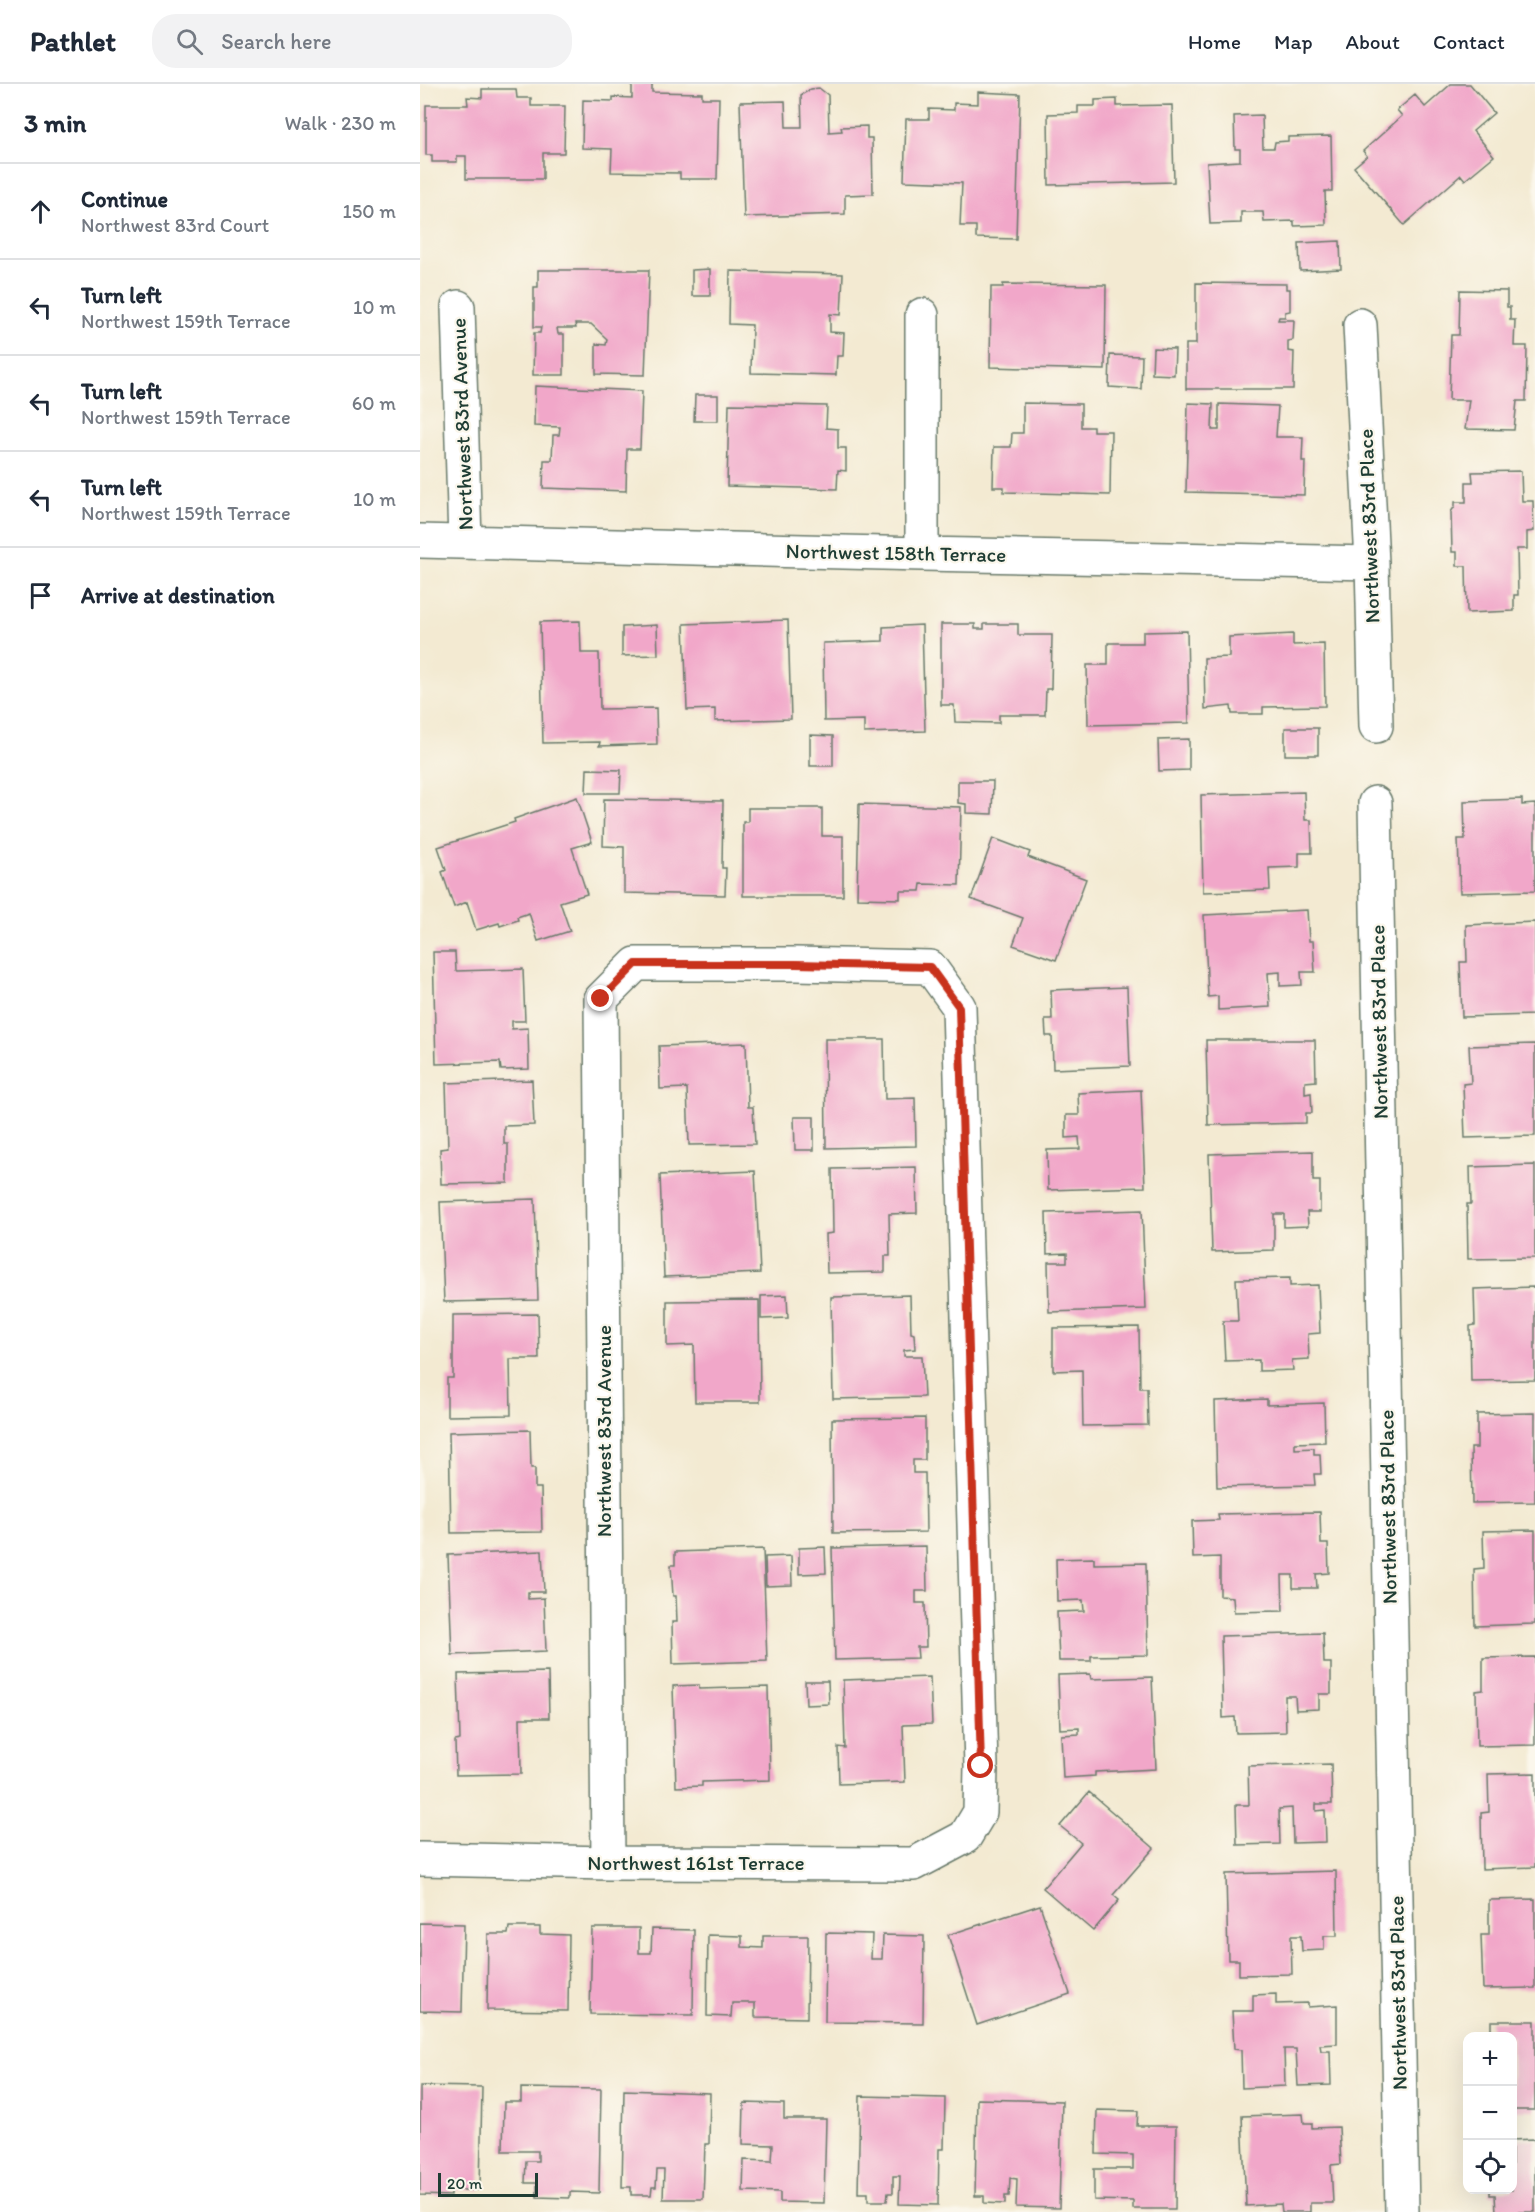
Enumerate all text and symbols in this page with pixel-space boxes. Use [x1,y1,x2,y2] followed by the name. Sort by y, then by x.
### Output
[152,14,572,68] search box
[30,24,116,58] text: Pathlet
[173,25,206,58] icon: search
[221,28,331,55] text: Search here
[1188,29,1241,54] text: Home
[1274,29,1313,54] text: Map
[1346,29,1400,54] text: About
[1433,29,1505,54] text: Contact
[24,107,86,139] text: 3 min
[284,111,396,135] text: Walk · 230 m
[81,186,168,213] text: Continue
[24,195,57,228] icon: ahead
[343,199,396,223] text: 150 m
[81,213,269,237] text: Northwest 83rd Court
[81,282,162,309] text: Turn left
[24,291,57,324] icon: left
[353,295,396,319] text: 10 m
[81,309,291,333] text: Northwest 159th Terrace
[445,317,478,531] street label: Northwest 83rd Avenue
[81,378,162,405] text: Turn left
[24,387,57,420] icon: left
[352,391,396,415] text: 60 m
[81,405,291,429] text: Northwest 159th Terrace
[1353,428,1384,624] street label: Northwest 83rd Place
[81,474,162,501] text: Turn left
[24,483,57,516] icon: left
[353,487,396,511] text: 10 m
[81,501,291,525] text: Northwest 159th Terrace
[786,538,1006,567] street label: Northwest 158th Terrace
[24,579,57,612] icon: arrive
[81,582,275,609] text: Arrive at destination
[1364,925,1393,1119] street label: Northwest 83rd Place
[587,985,613,1011] route end
[591,1325,616,1537] street label: Northwest 83rd Avenue
[1373,1410,1402,1604] street label: Northwest 83rd Place
[967,1752,993,1778] route start
[587,1850,805,1875] street label: Northwest 161st Terrace
[1383,1896,1412,2090] street label: Northwest 83rd Place
[1463,2032,1517,2194] map controls
[1463,2032,1517,2086] button: +
[1463,2086,1517,2140] button: −
[1463,2140,1517,2194] button: locate
[438,2170,538,2198] scale bar
[447,2174,482,2193] text: 20 m

